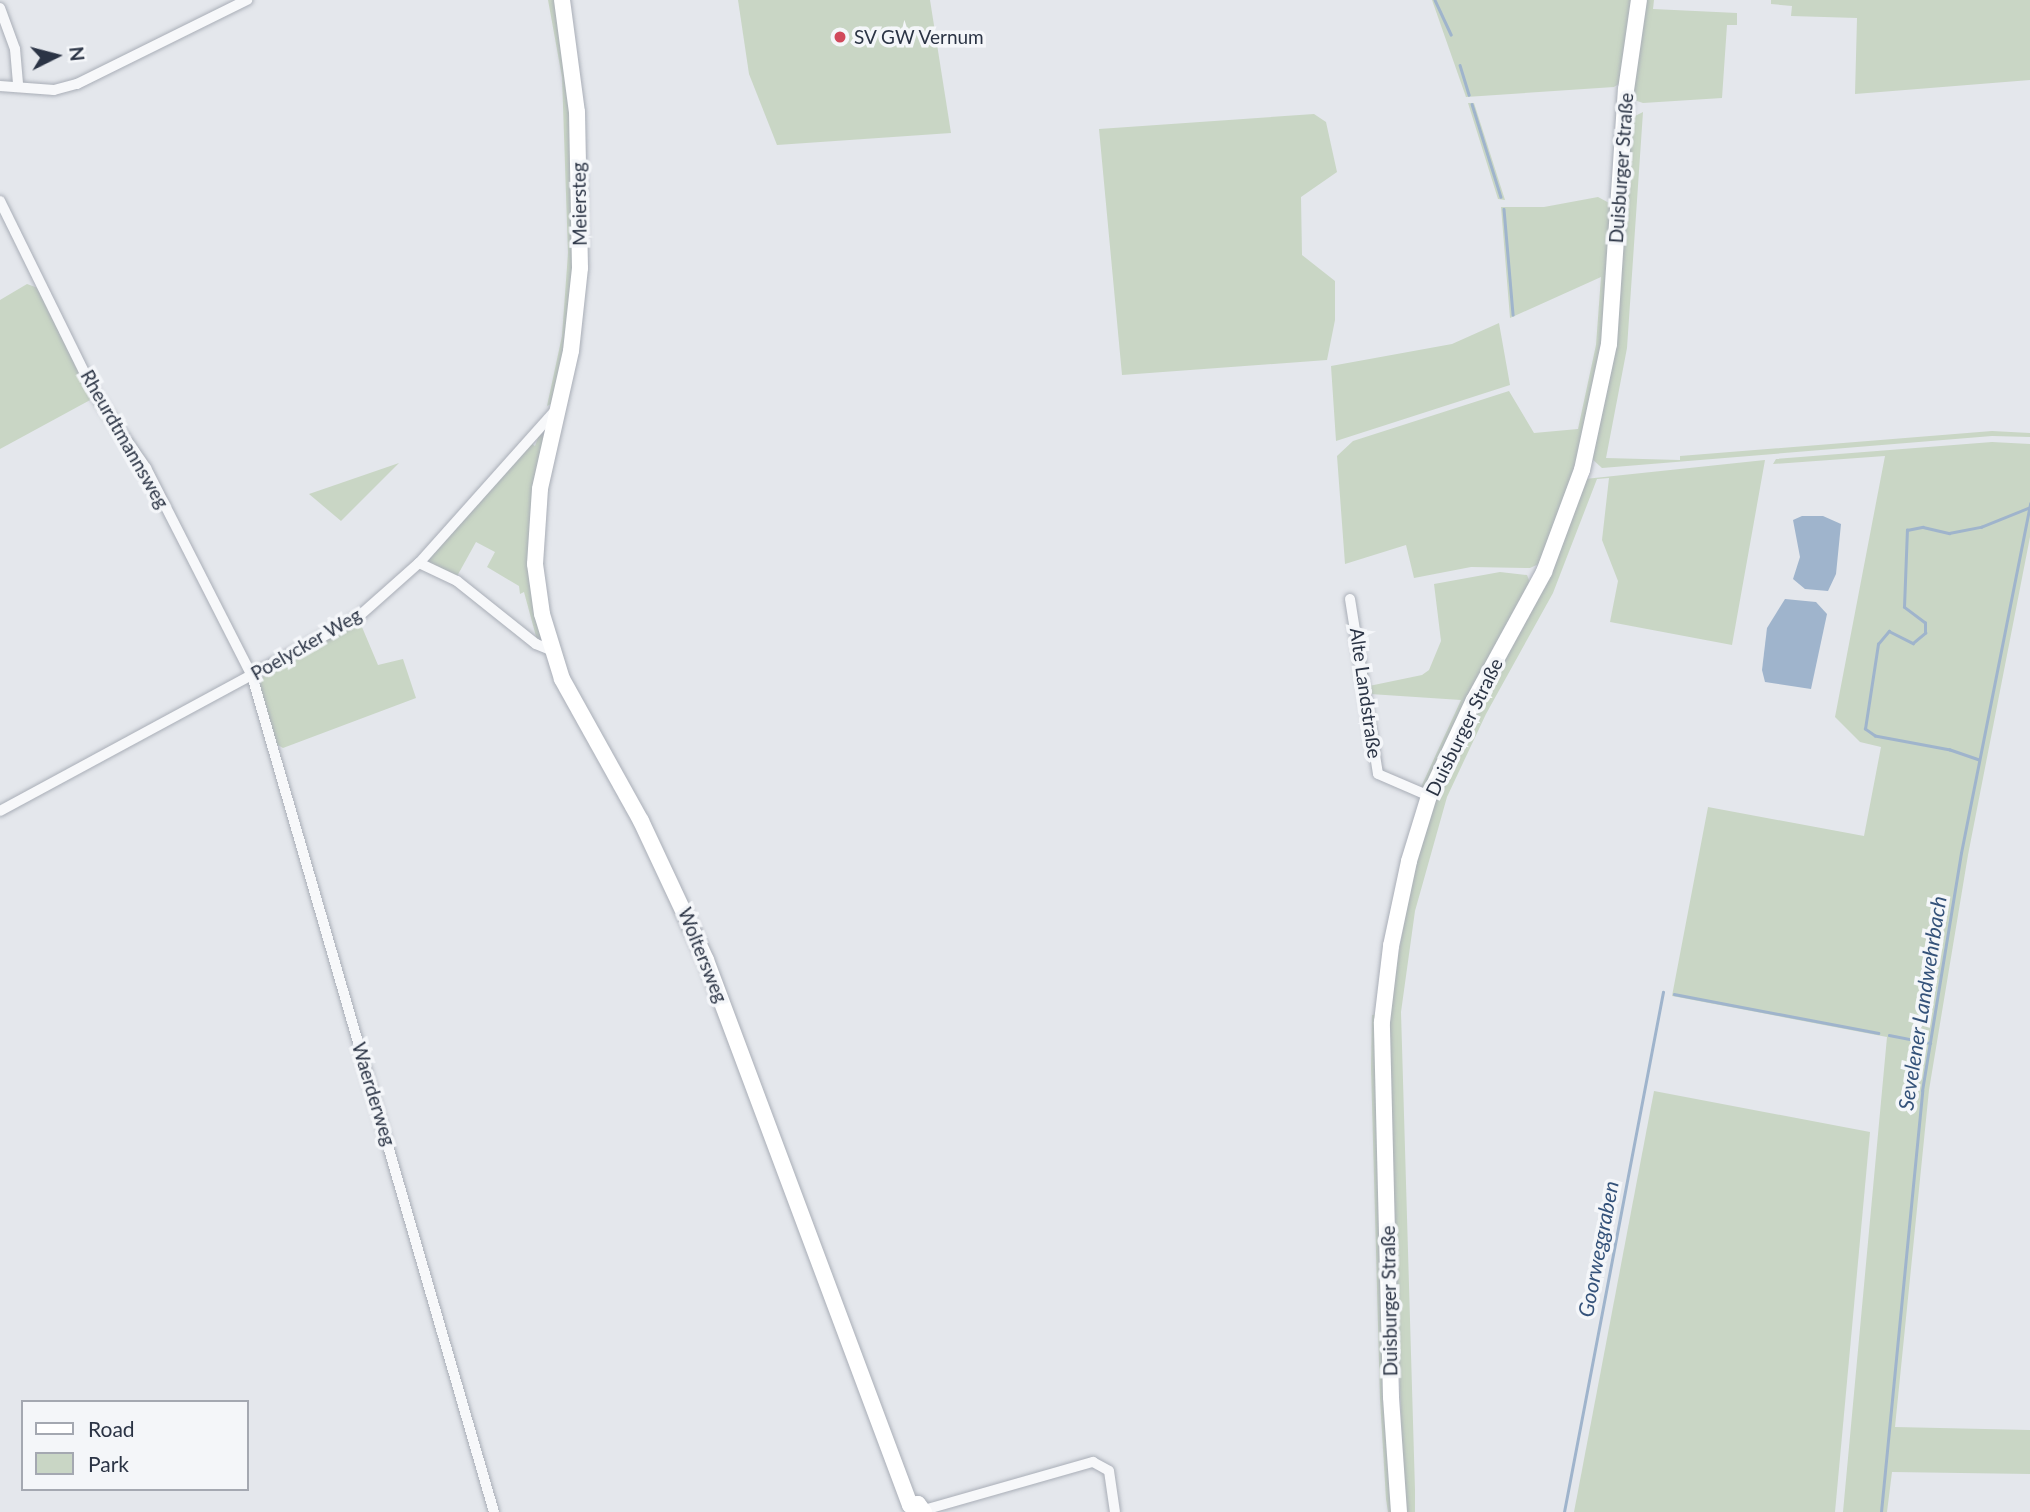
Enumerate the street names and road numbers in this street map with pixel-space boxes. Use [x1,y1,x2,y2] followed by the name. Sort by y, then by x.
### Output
[1604,92,1638,244] street label: Duisburger Straße
[567,162,591,246] street label: Meiersteg
[76,366,174,512] street label: Rheurdtmannsweg
[247,603,365,685] street label: Poelycker Weg
[1346,626,1386,760] street label: Alte Landstraße
[1421,654,1507,800] street label: Duisburger Straße
[674,904,732,1006] street label: Woltersweg
[347,1040,401,1148] street label: Waerderweg
[1376,1225,1402,1377] street label: Duisburger Straße

